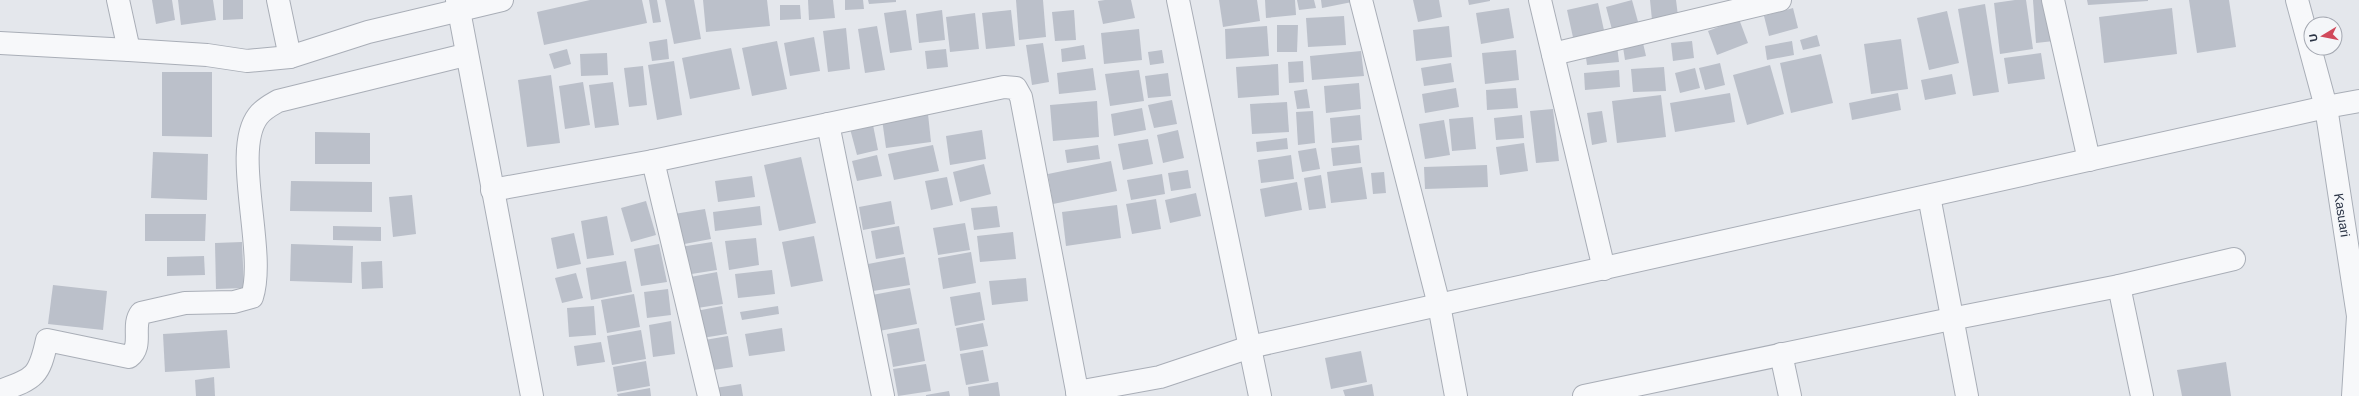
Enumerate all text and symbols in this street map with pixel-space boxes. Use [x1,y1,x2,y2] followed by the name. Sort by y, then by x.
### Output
[2303,16,2343,56] north arrow
[2307,33,2320,43] text: U
[2331,192,2353,238] street label: Kasuari

